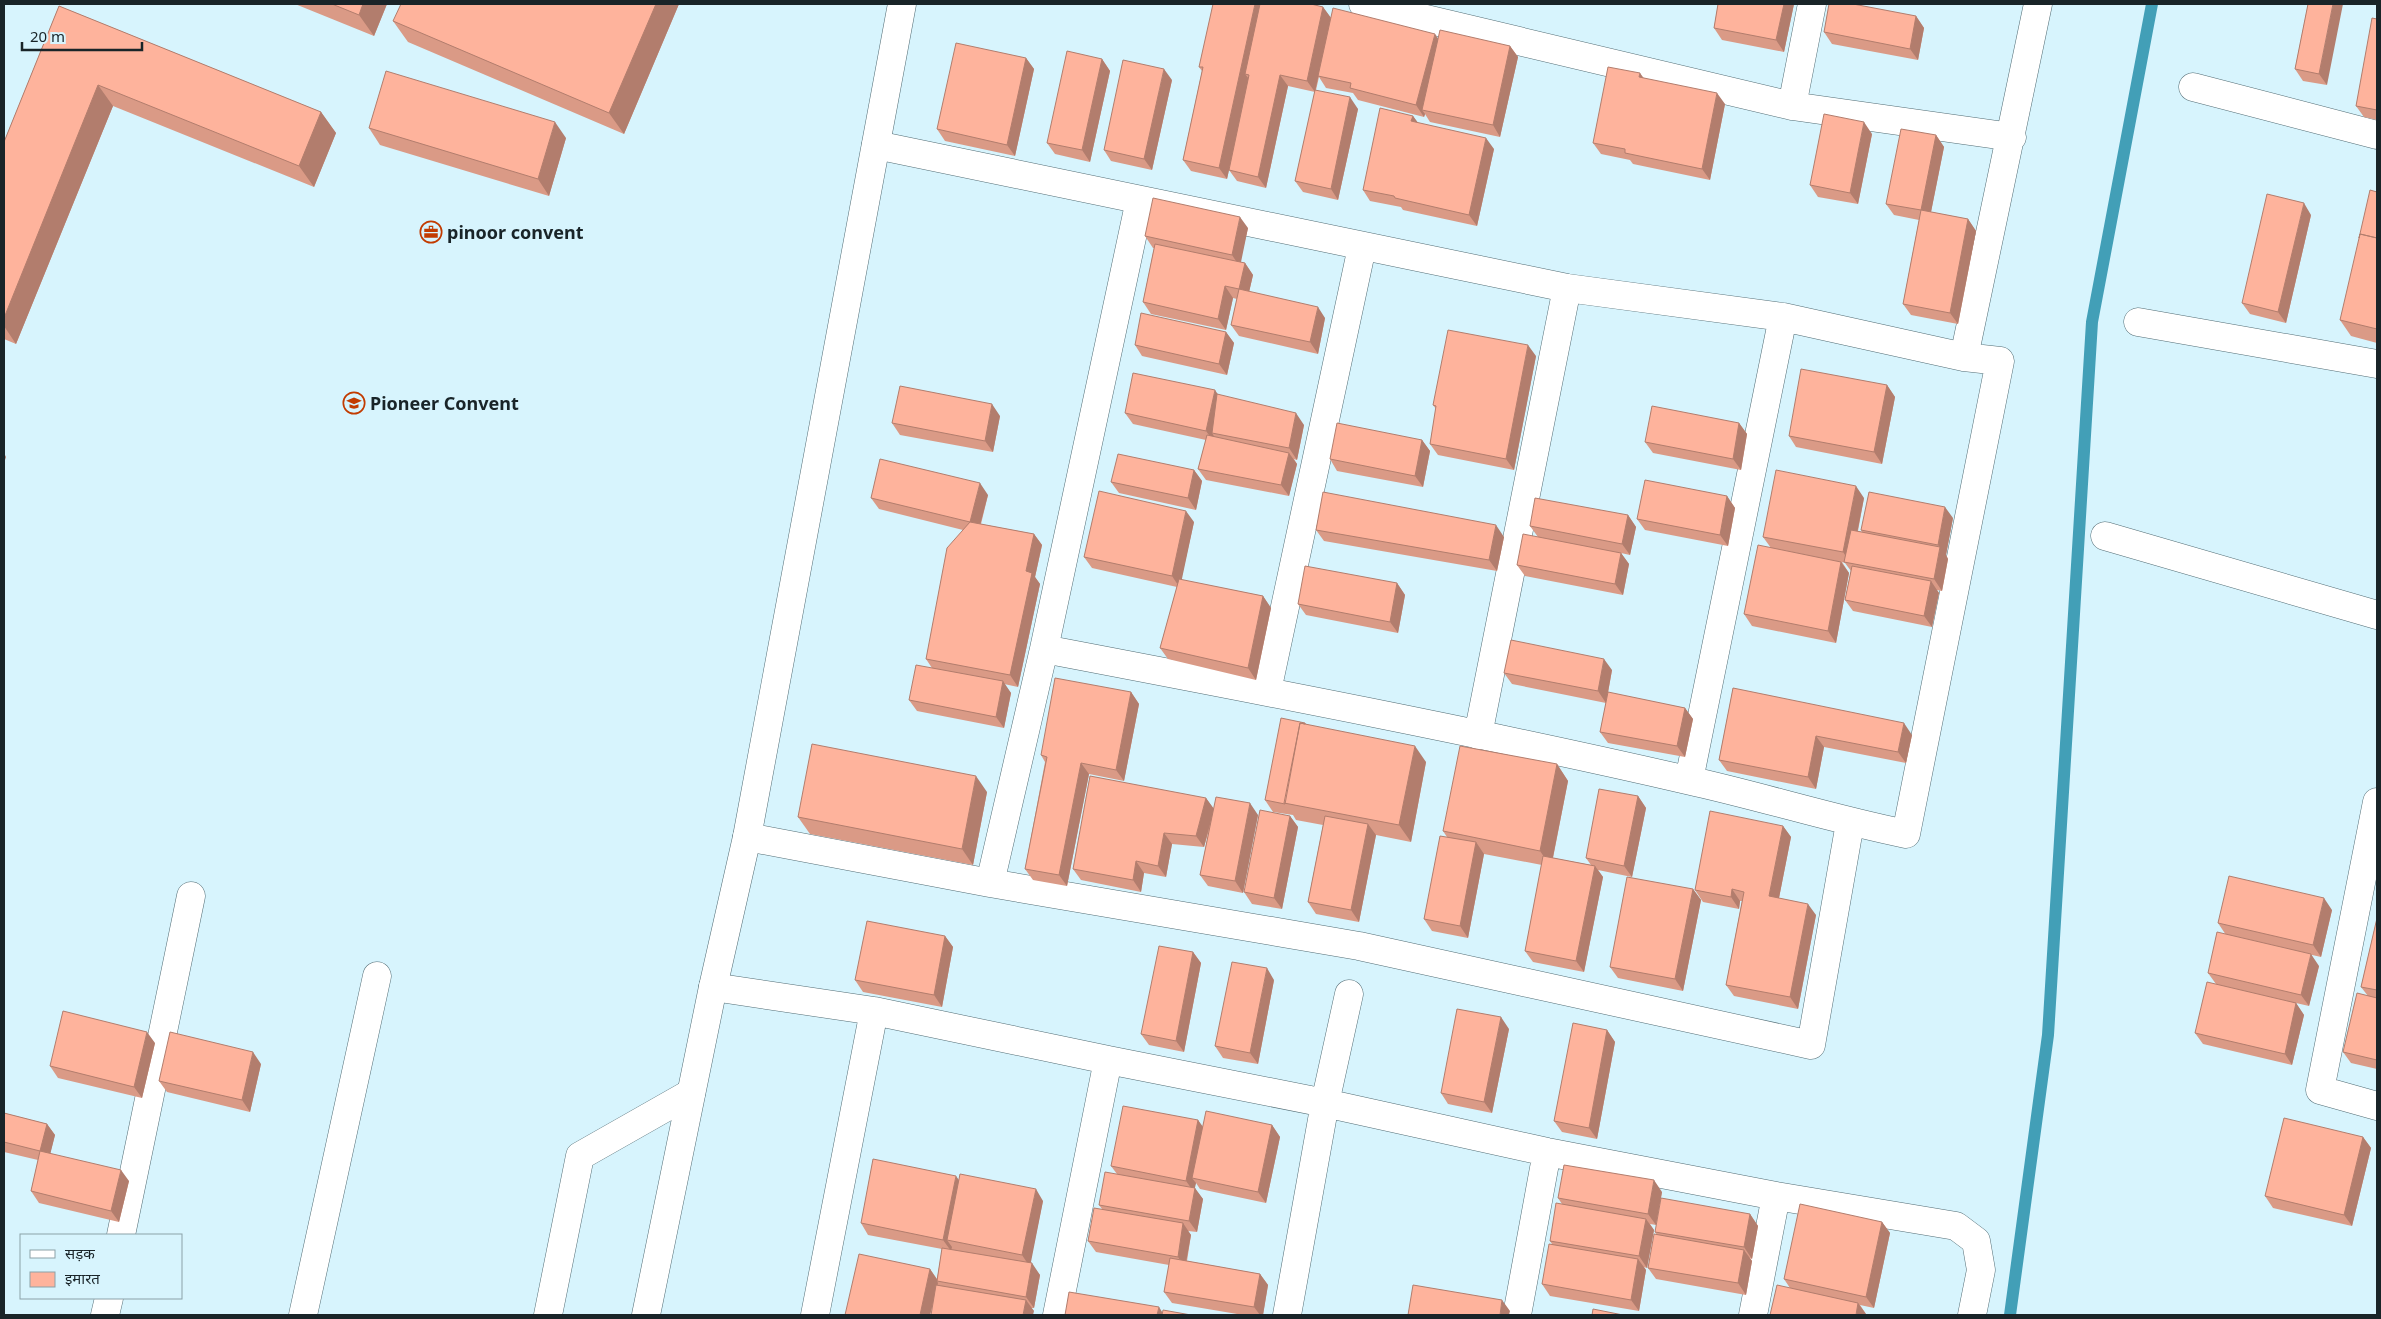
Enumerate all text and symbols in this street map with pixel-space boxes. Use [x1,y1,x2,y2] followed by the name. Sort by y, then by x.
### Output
[22,20,142,52] scale bar
[30,26,65,46] text: 20 m
[419,220,443,244] office icon: pinoor convent
[447,220,584,244] place label: pinoor convent
[342,391,366,415] school or university icon: Pioneer Convent
[370,391,519,415] place label: Pioneer Convent
[20,1234,182,1299] legend
[65,1243,95,1263] text: सड़क
[65,1268,100,1288] text: इमारत

